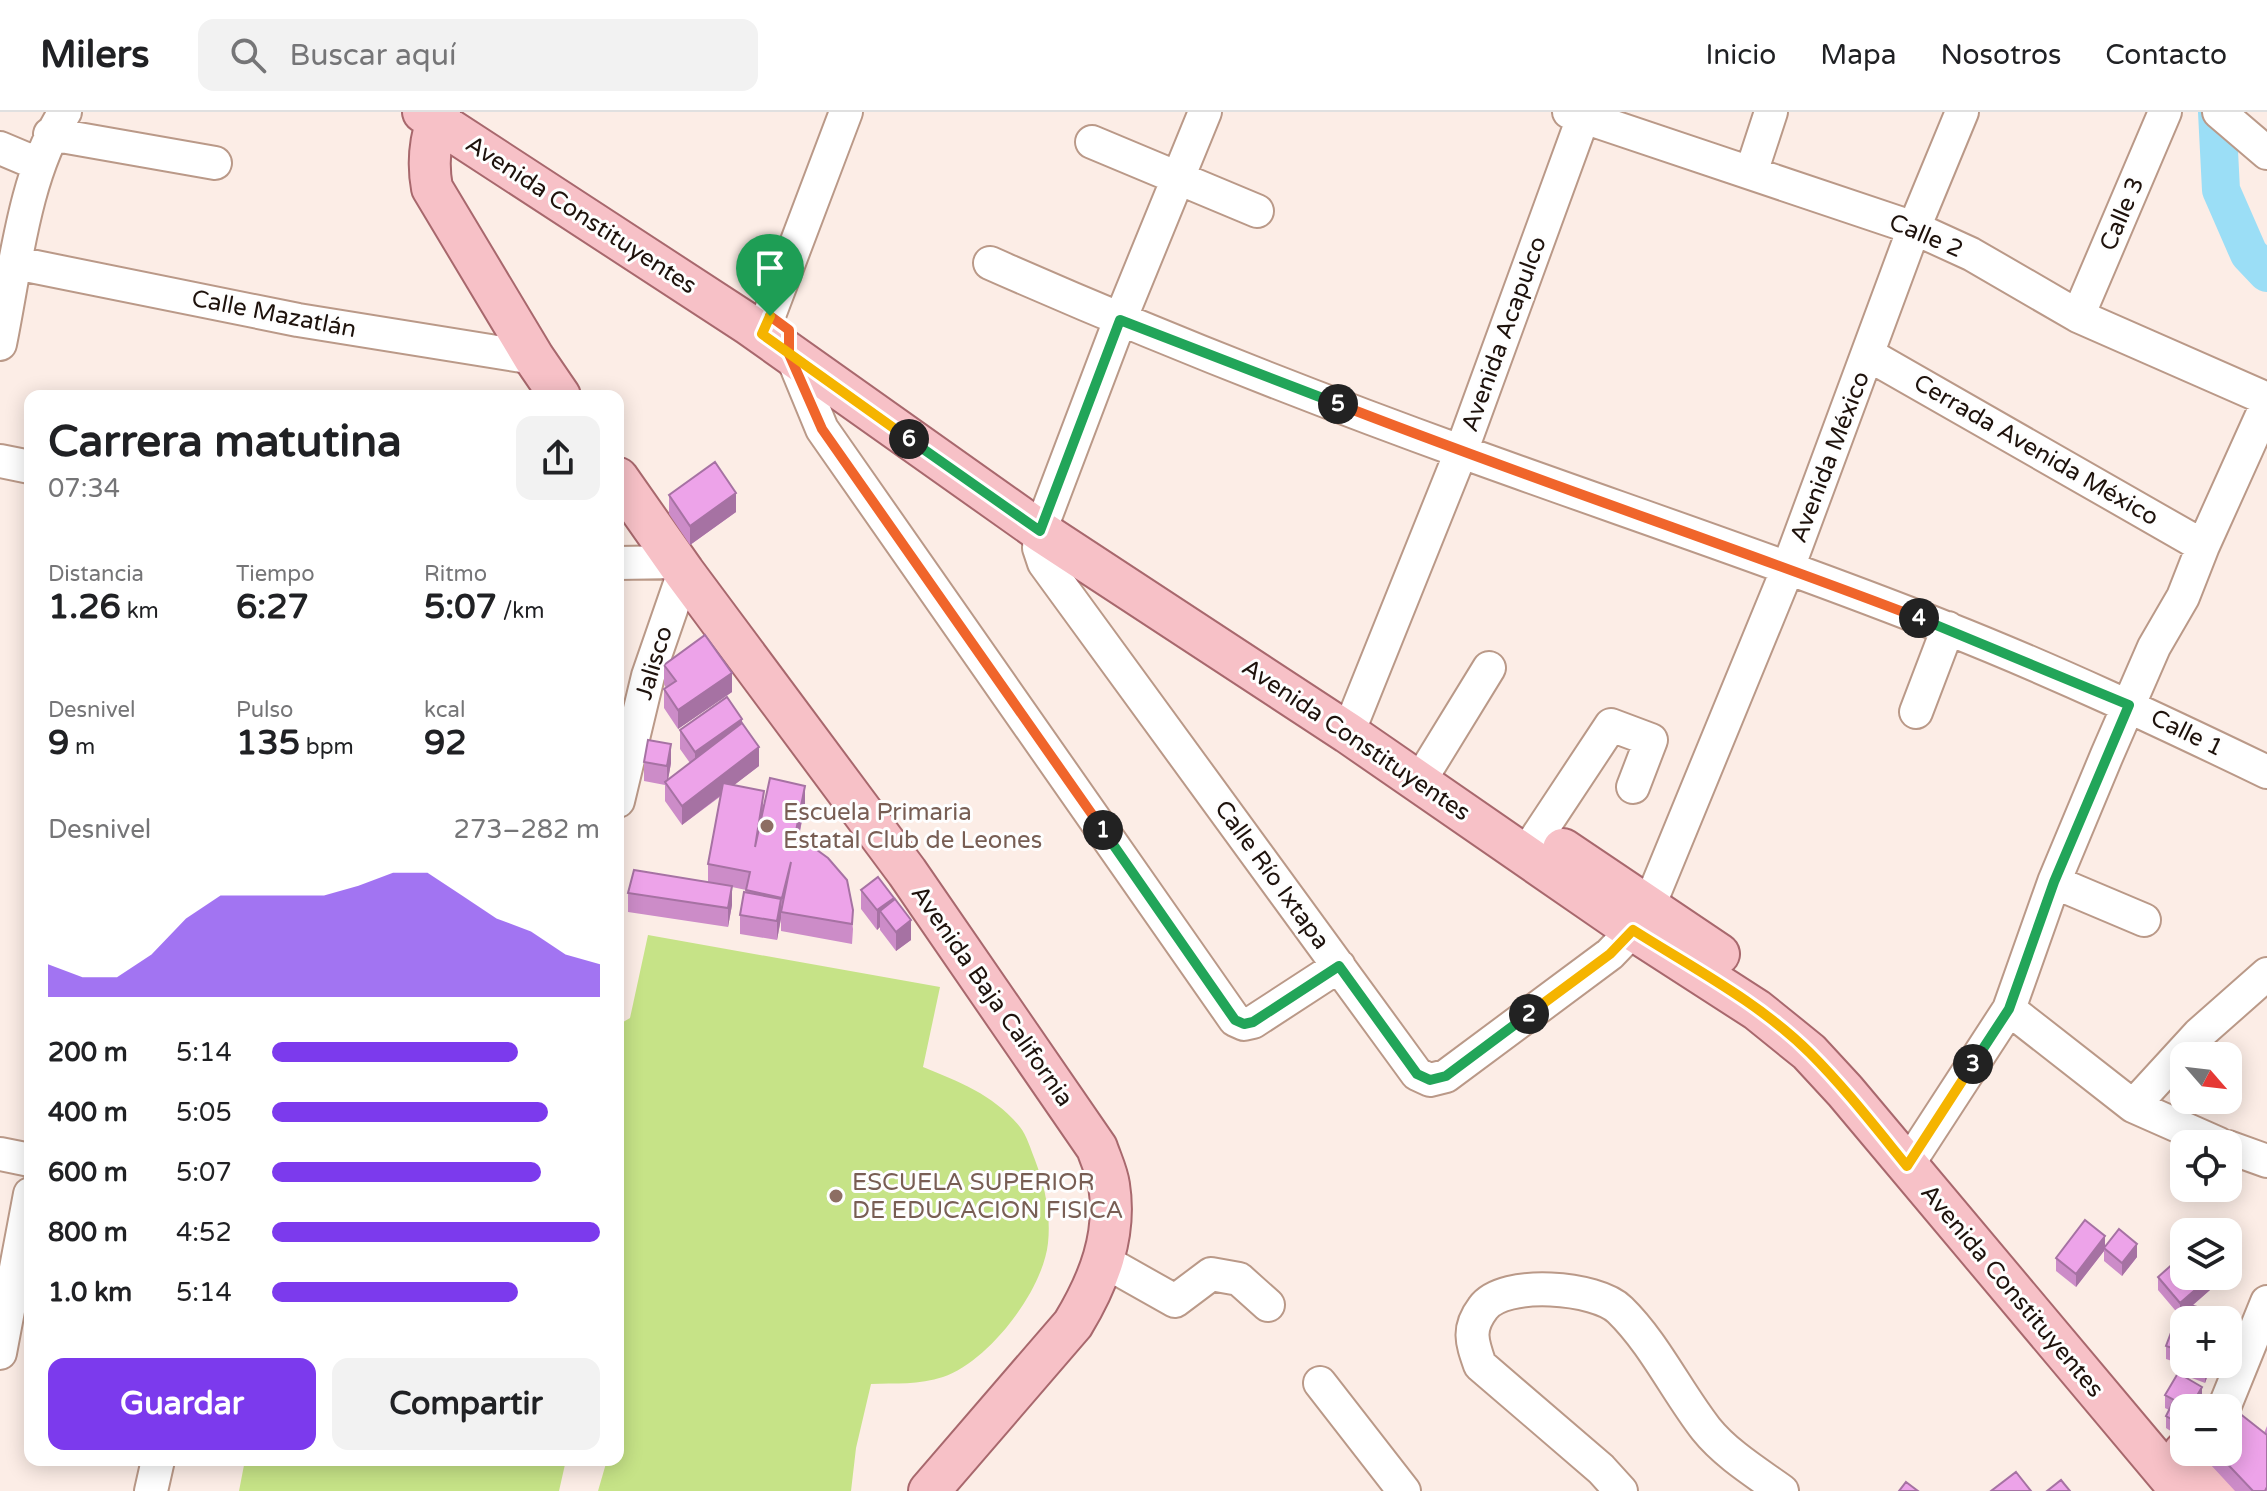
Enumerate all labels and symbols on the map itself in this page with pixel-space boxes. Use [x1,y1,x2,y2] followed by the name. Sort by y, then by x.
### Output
[460,130,702,300] street label: Avenida Constituyentes
[2094,173,2150,255] street label: Calle 3
[1885,208,1967,264] street label: Calle 2
[1455,232,1553,436] street label: Avenida Acapulco
[736,234,804,316] pin
[189,284,359,344] street label: Calle Mazatlán
[1784,367,1876,547] street label: Avenida México
[1908,368,2164,532] street label: Cerrada Avenida México
[1318,384,1358,424] pin: 5
[889,419,929,459] pin: 6
[1899,598,1939,638] pin: 4
[629,623,679,703] street label: Jalisco
[1236,653,1476,827] street label: Avenida Constituyentes
[2146,703,2228,763] street label: Calle 1
[1208,795,1336,955] street label: Calle Río Ixtapa
[783,798,1042,855] place label: Escuela Primaria Estatal Club de Leones
[1083,810,1123,850] pin: 1
[758,817,776,835] marker: Escuela Primaria Estatal Club de Leones
[905,880,1079,1112] street label: Avenida Baja California
[1509,994,1549,1034] pin: 2
[2170,1042,2242,1114] north arrow
[1953,1044,1993,1084] pin: 3
[852,1168,1124,1225] place label: ESCUELA SUPERIOR DE EDUCACION FISICA
[1914,1179,2110,1403] street label: Avenida Constituyentes
[827,1187,845,1205] marker: ESCUELA SUPERIOR DE EDUCACION FISICA

